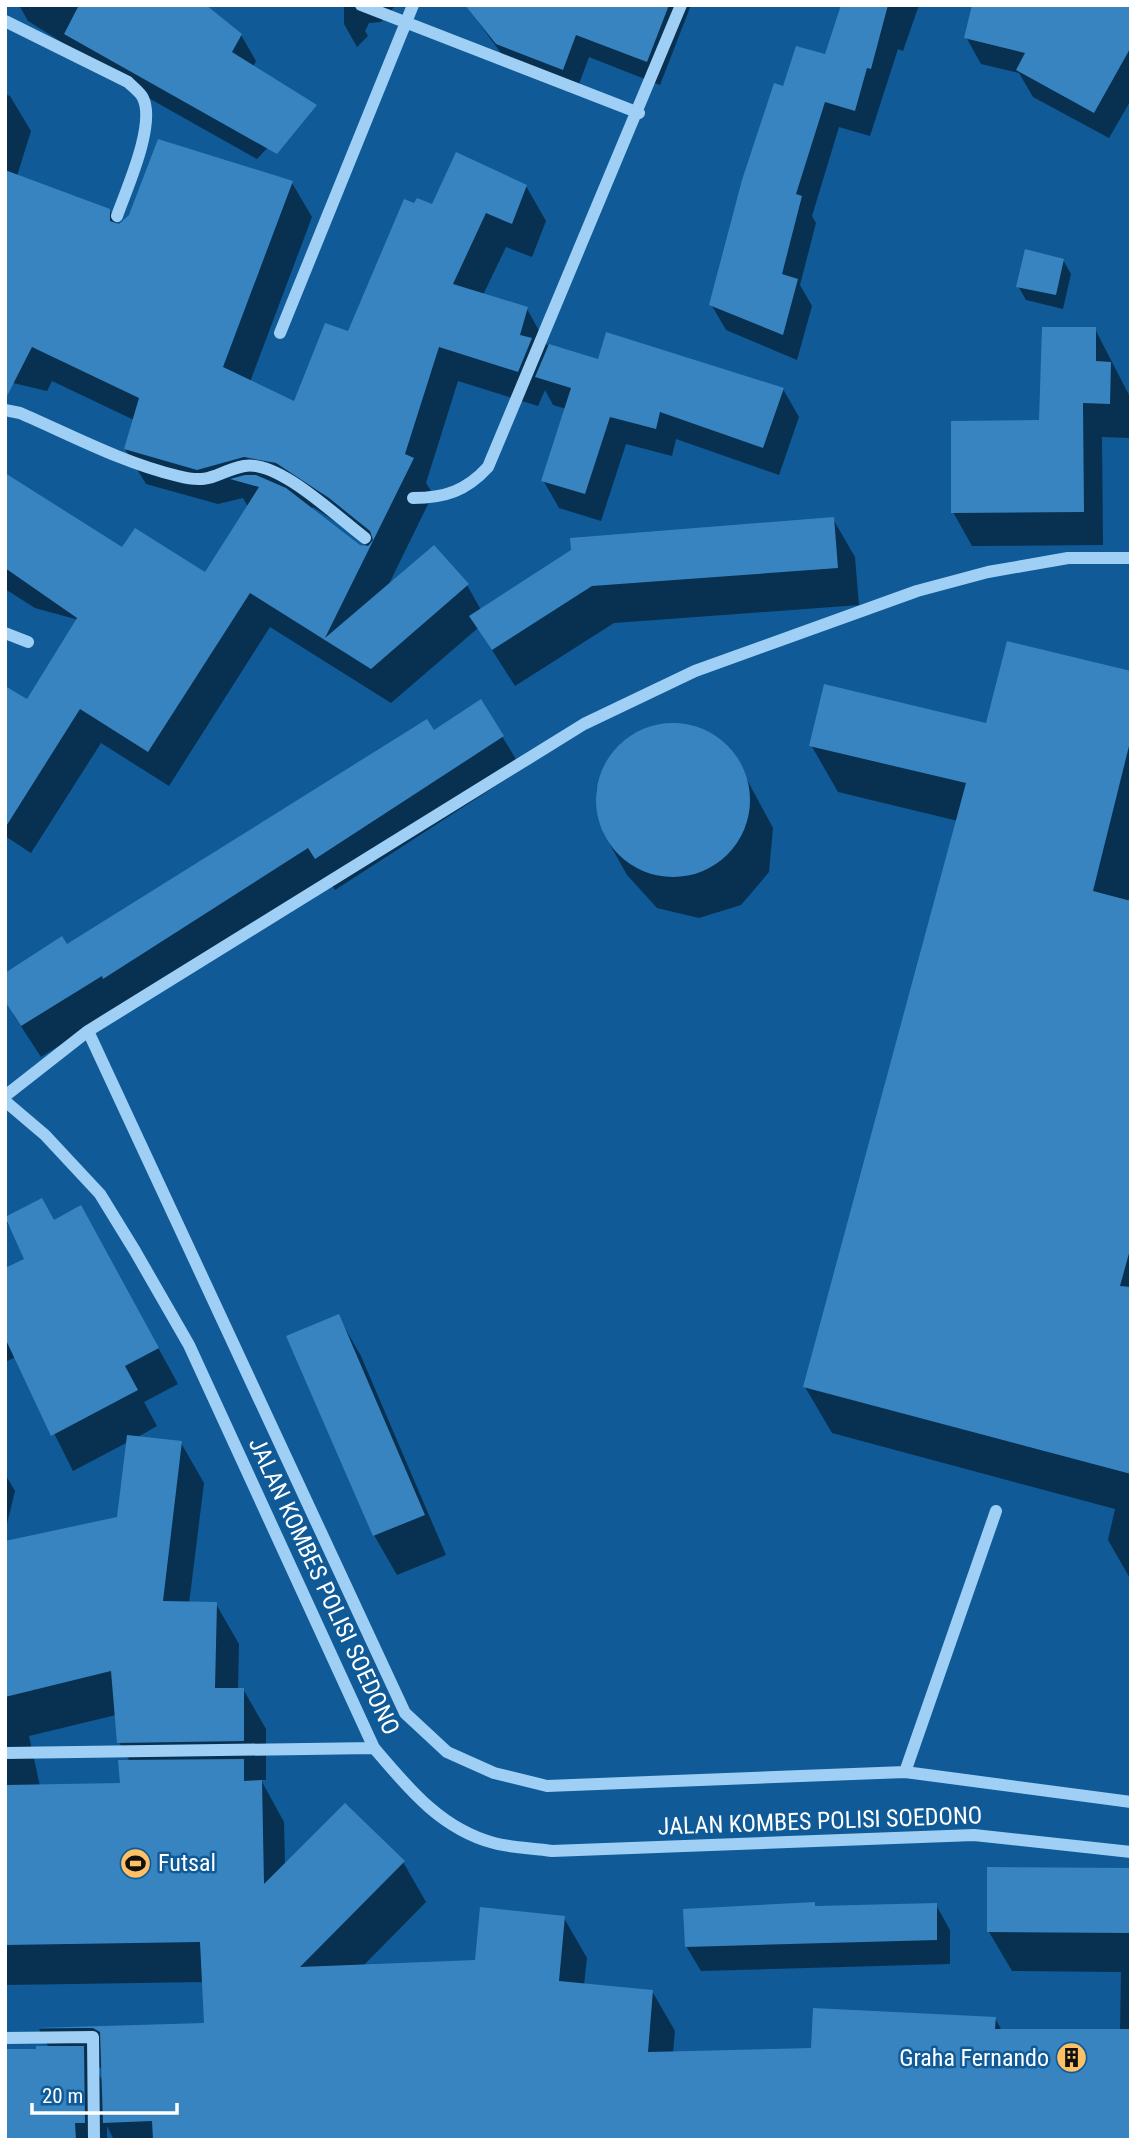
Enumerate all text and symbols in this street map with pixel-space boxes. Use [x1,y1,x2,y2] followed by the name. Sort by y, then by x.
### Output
[243,1433,405,1739] street label: JALAN KOMBES POLISI SOEDONO
[657,1801,983,1841] street label: JALAN KOMBES POLISI SOEDONO
[118,1846,152,1880] sports icon: Futsal
[158,1849,216,1877] place label: Futsal
[1055,2041,1089,2075] building icon: Graha Fernando
[899,2044,1049,2072] place label: Graha Fernando
[32,2072,177,2116] scale bar
[42,2084,83,2108] text: 20 m

